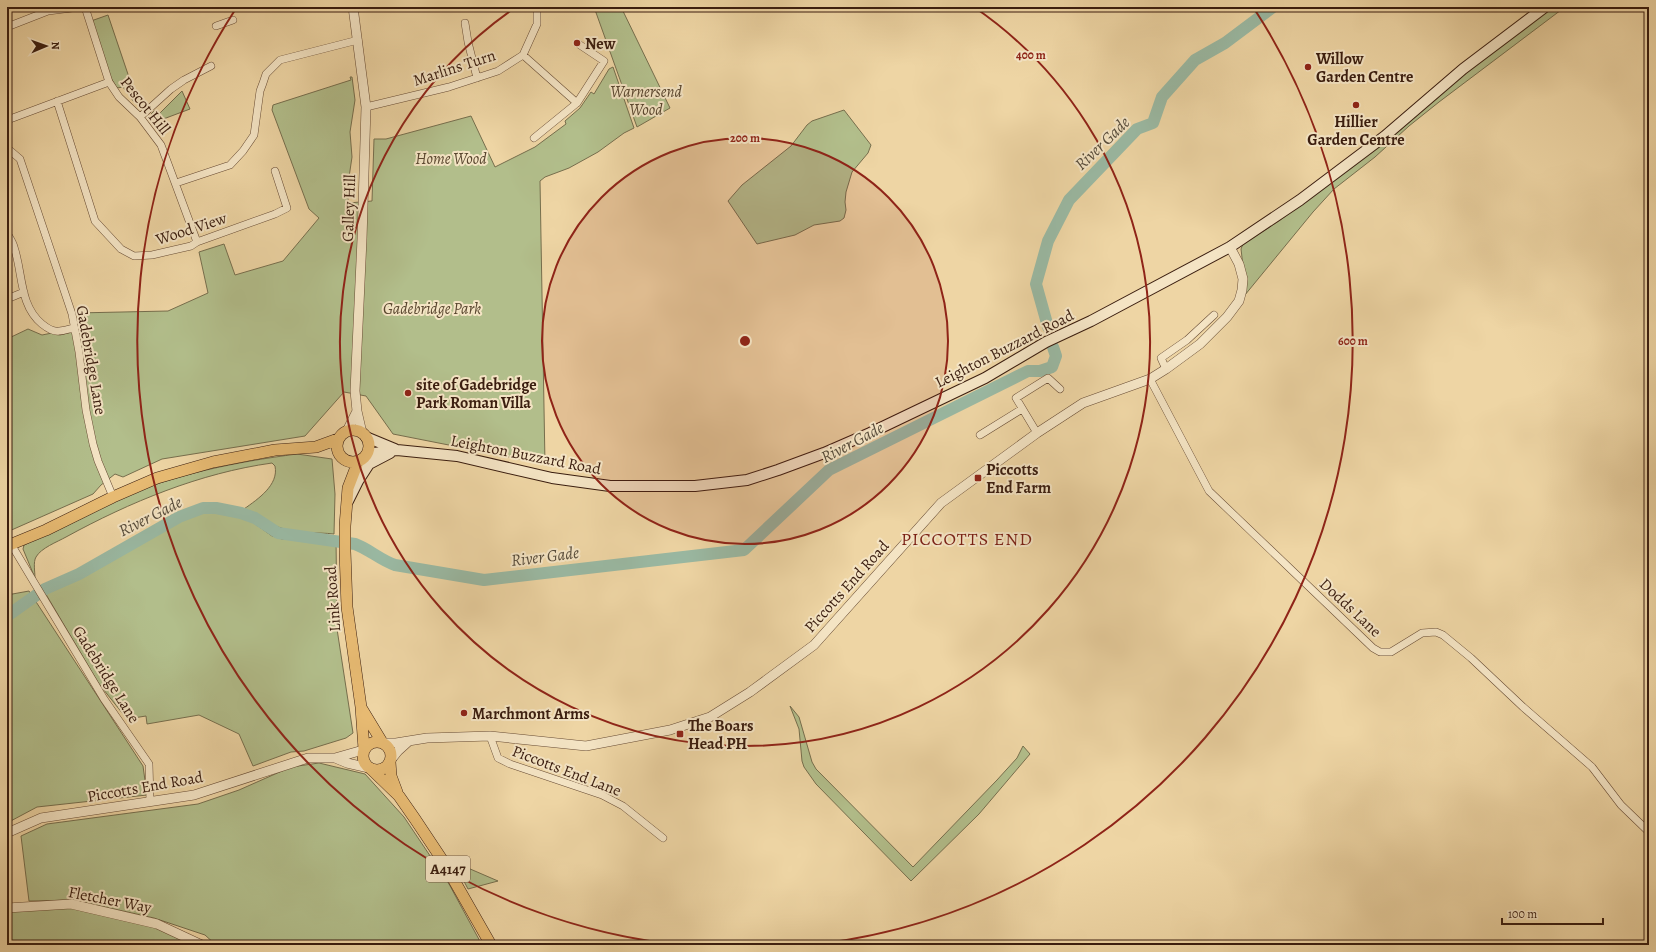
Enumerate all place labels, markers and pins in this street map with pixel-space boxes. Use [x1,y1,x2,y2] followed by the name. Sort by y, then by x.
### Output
[585,33,616,55] place label: New
[572,38,582,48] marker: New
[1315,48,1413,88] place label: Willow Garden Centre
[1303,62,1313,72] marker: Willow Garden Centre
[1351,100,1361,110] marker: Hillier Garden Centre
[1307,111,1405,151] place label: Hillier Garden Centre
[738,334,752,348] centre of rings
[416,374,537,414] place label: site of Gadebridge Park Roman Villa
[403,388,413,398] marker: site of Gadebridge Park Roman Villa
[986,459,1052,499] place label: Piccotts End Farm
[973,473,983,483] marker: Piccotts End Farm
[472,703,590,725] place label: Marchmont Arms
[459,708,469,718] marker: Marchmont Arms
[688,715,754,755] place label: The Boars Head PH
[675,729,685,739] marker: The Boars Head PH

